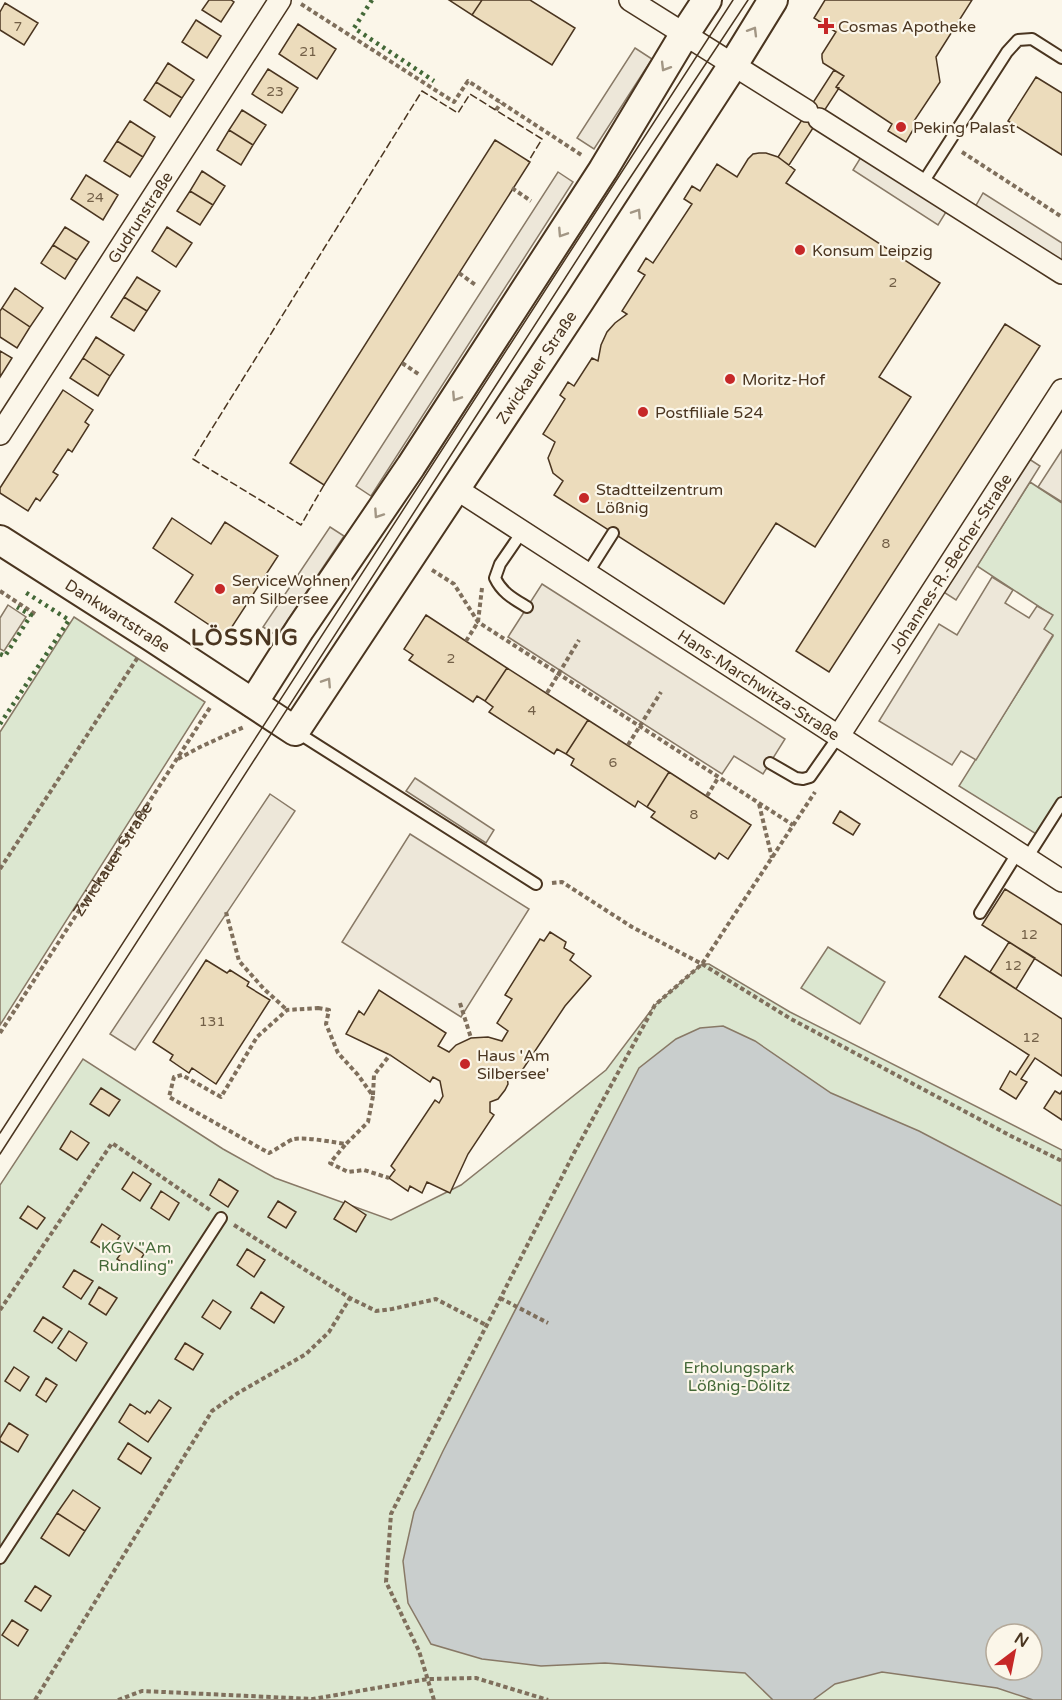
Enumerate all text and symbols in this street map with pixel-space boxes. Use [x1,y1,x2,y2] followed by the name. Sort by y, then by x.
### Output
[838,17,976,37] place label: Cosmas Apotheke
[14,18,22,35] house number: 7
[819,19,833,33] marker: Cosmas Apotheke
[746,27,758,37] one-way arrow
[299,43,317,60] house number: 21
[660,61,672,71] one-way arrow
[266,83,284,100] house number: 23
[913,118,1015,138] place label: Peking Palast
[894,120,908,134] marker: Peking Palast
[104,168,178,267] street label: Gudrunstraße
[86,189,104,206] house number: 24
[630,208,641,219] one-way arrow
[558,227,570,237] one-way arrow
[812,241,933,261] place label: Konsum Leipzig
[793,243,807,257] marker: Konsum Leipzig
[889,274,897,291] house number: 2
[492,307,581,428] street label: Zwickauer Straße
[742,370,826,390] place label: Moritz-Hof
[723,372,737,386] marker: Moritz-Hof
[452,390,463,401] one-way arrow
[655,403,763,423] place label: Postfiliale 524
[636,405,650,419] marker: Postfiliale 524
[886,470,1017,657] street label: Johannes-R.-Becher-Straße
[596,480,723,518] place label: Stadtteilzentrum Lößnig
[577,491,591,505] marker: Stadtteilzentrum Lößnig
[374,508,385,519] one-way arrow
[882,535,891,552] house number: 8
[232,571,351,609] place label: ServiceWohnen am Silbersee
[61,575,174,657] street label: Dankwartstraße
[213,582,227,596] marker: ServiceWohnen am Silbersee
[191,624,299,651] district label: LÖSSNIG
[674,626,843,745] street label: Hans-Marchwitza-Straße
[447,650,455,667] house number: 2
[319,678,331,688] one-way arrow
[528,702,537,719] house number: 4
[609,754,618,771] house number: 6
[69,799,157,920] street label: Zwickauer Straße
[690,806,699,823] house number: 8
[1020,926,1038,943] house number: 12
[1004,957,1022,974] house number: 12
[199,1013,225,1030] house number: 131
[1022,1029,1040,1046] house number: 12
[477,1046,550,1084] place label: Haus 'Am Silbersee'
[458,1057,472,1071] marker: Haus 'Am Silbersee'
[98,1238,174,1276] park label: KGV "Am Rundling"
[684,1358,795,1396] park label: Erholungspark Lößnig-Dölitz
[984,1622,1044,1682] north arrow
[1011,1628,1032,1652] text: N

